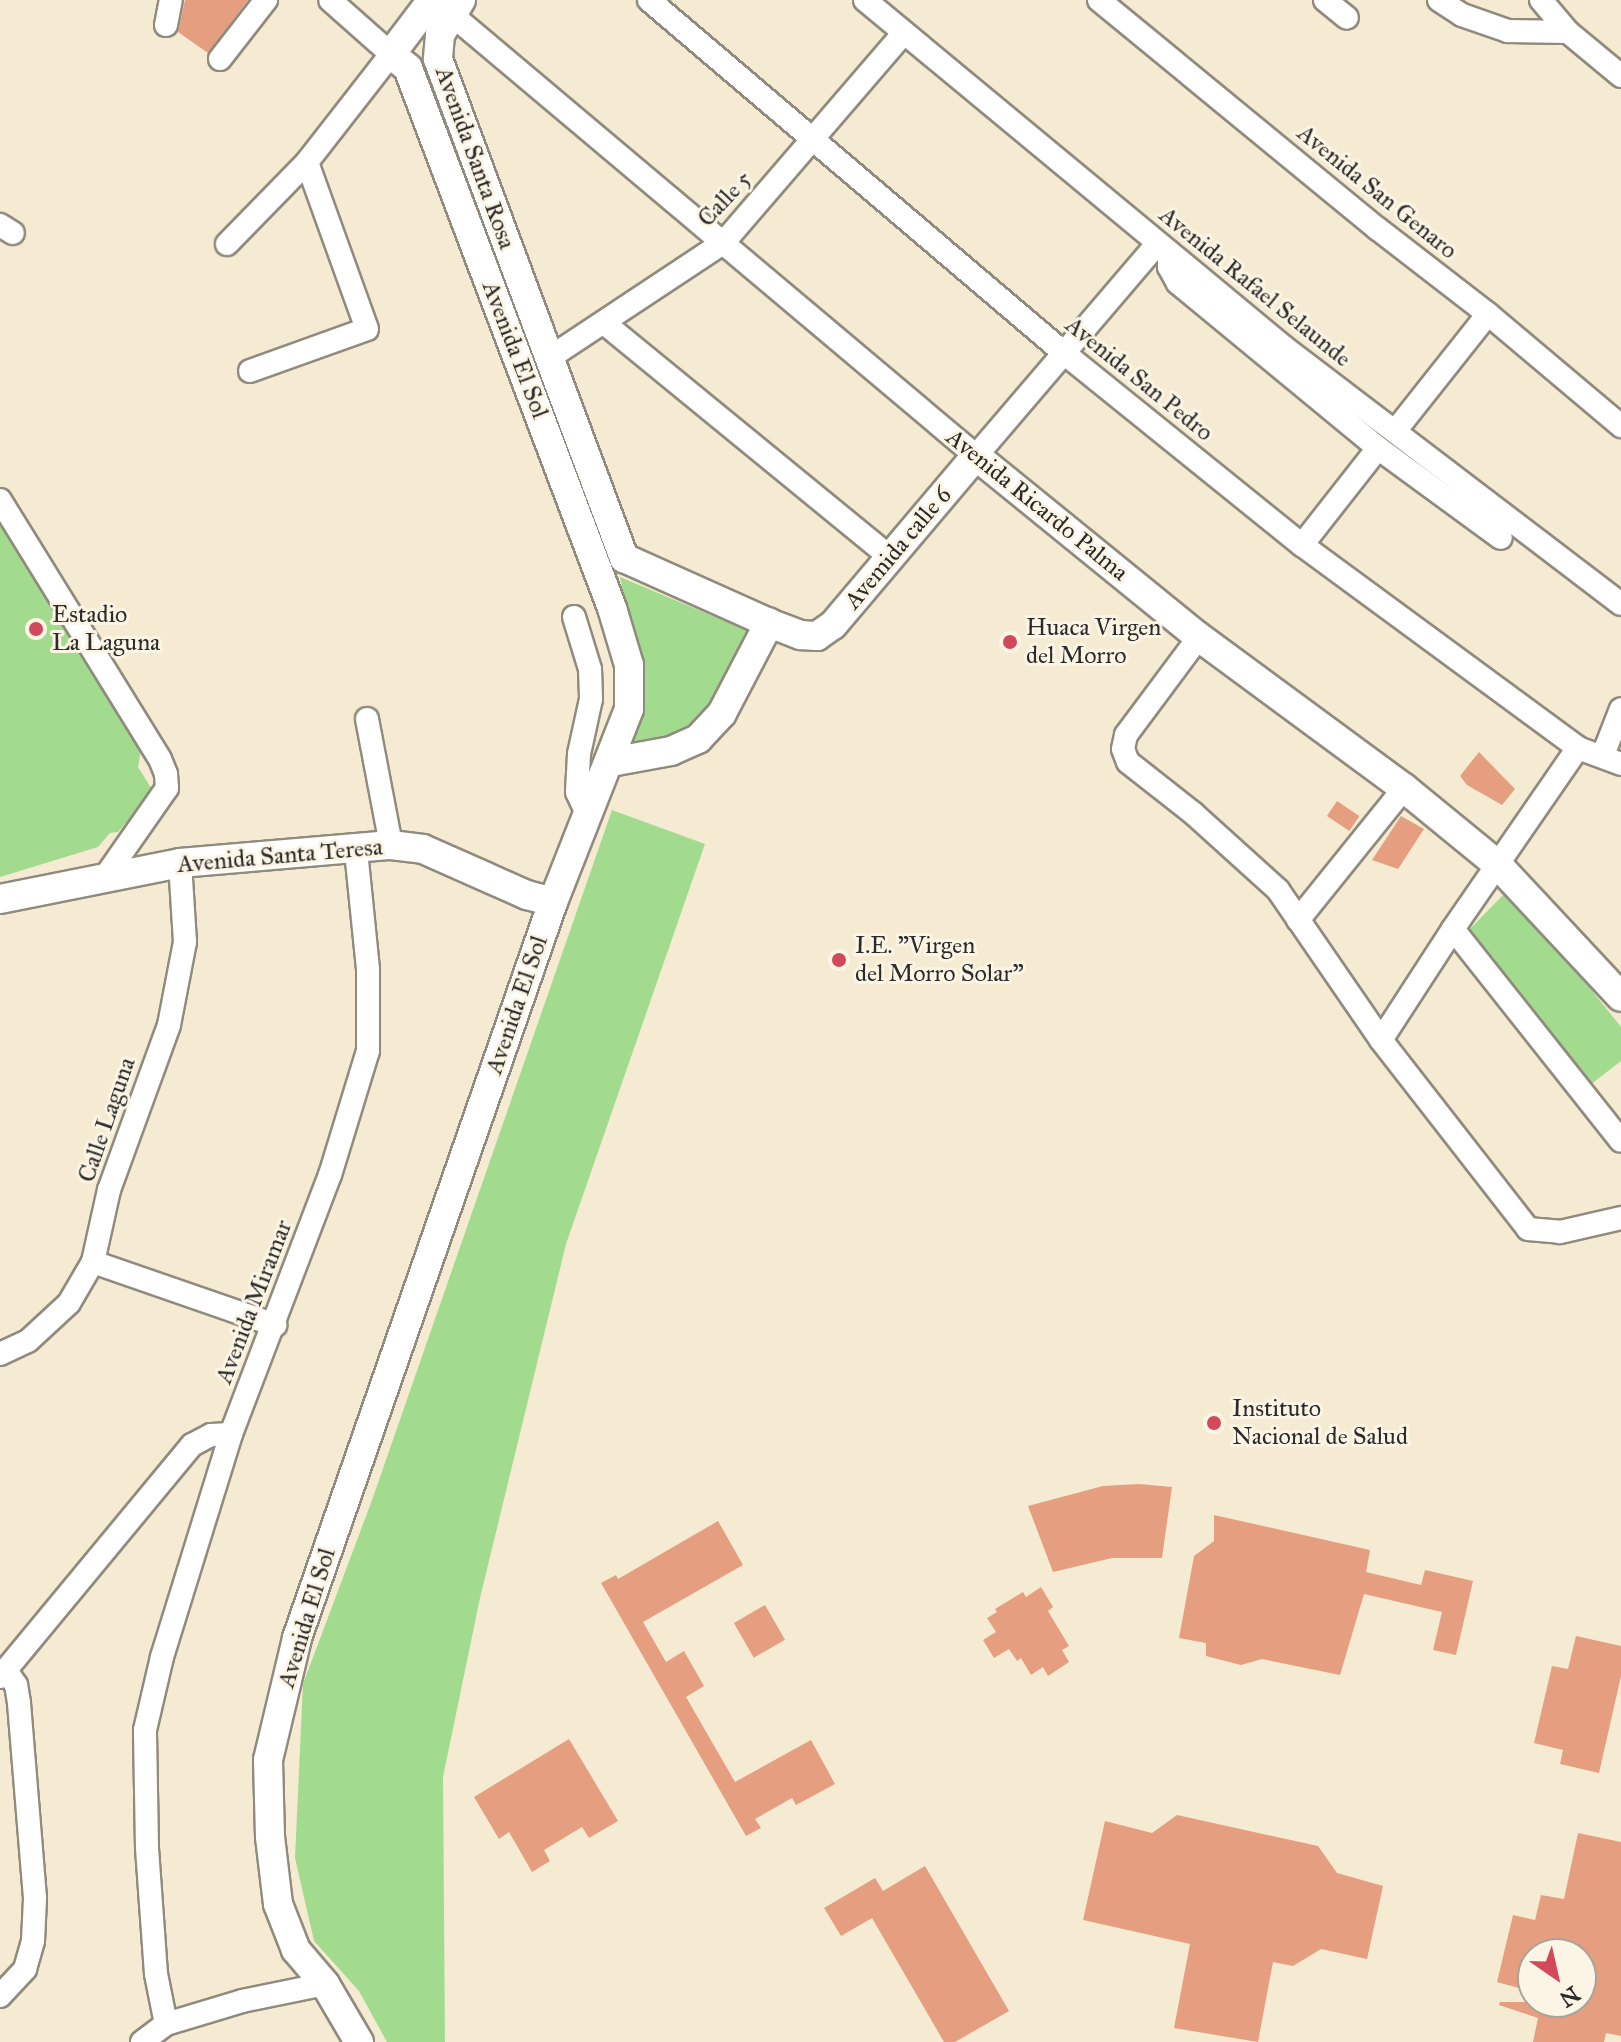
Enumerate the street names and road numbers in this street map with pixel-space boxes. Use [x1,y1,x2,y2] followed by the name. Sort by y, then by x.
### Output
[429,63,521,253] street label: Avenida Santa Rosa
[1291,119,1463,265] street label: Avenida San Genaro
[692,165,758,233] street label: Calle 5
[1153,201,1357,373] street label: Avenida Rafael Selaunde
[476,277,554,423] street label: Avenida El Sol
[1059,311,1219,447] street label: Avenida San Pedro
[940,423,1134,587] street label: Avenida Ricardo Palma
[838,481,958,615] street label: Avemida calle 6
[176,833,384,879] street label: Avenida Santa Teresa
[480,932,554,1078] street label: Avenida El Sol
[72,1054,142,1186] street label: Calle Laguna
[210,1216,298,1388] street label: Avenida Miramar
[272,1545,342,1691] street label: Avenida El Sol

